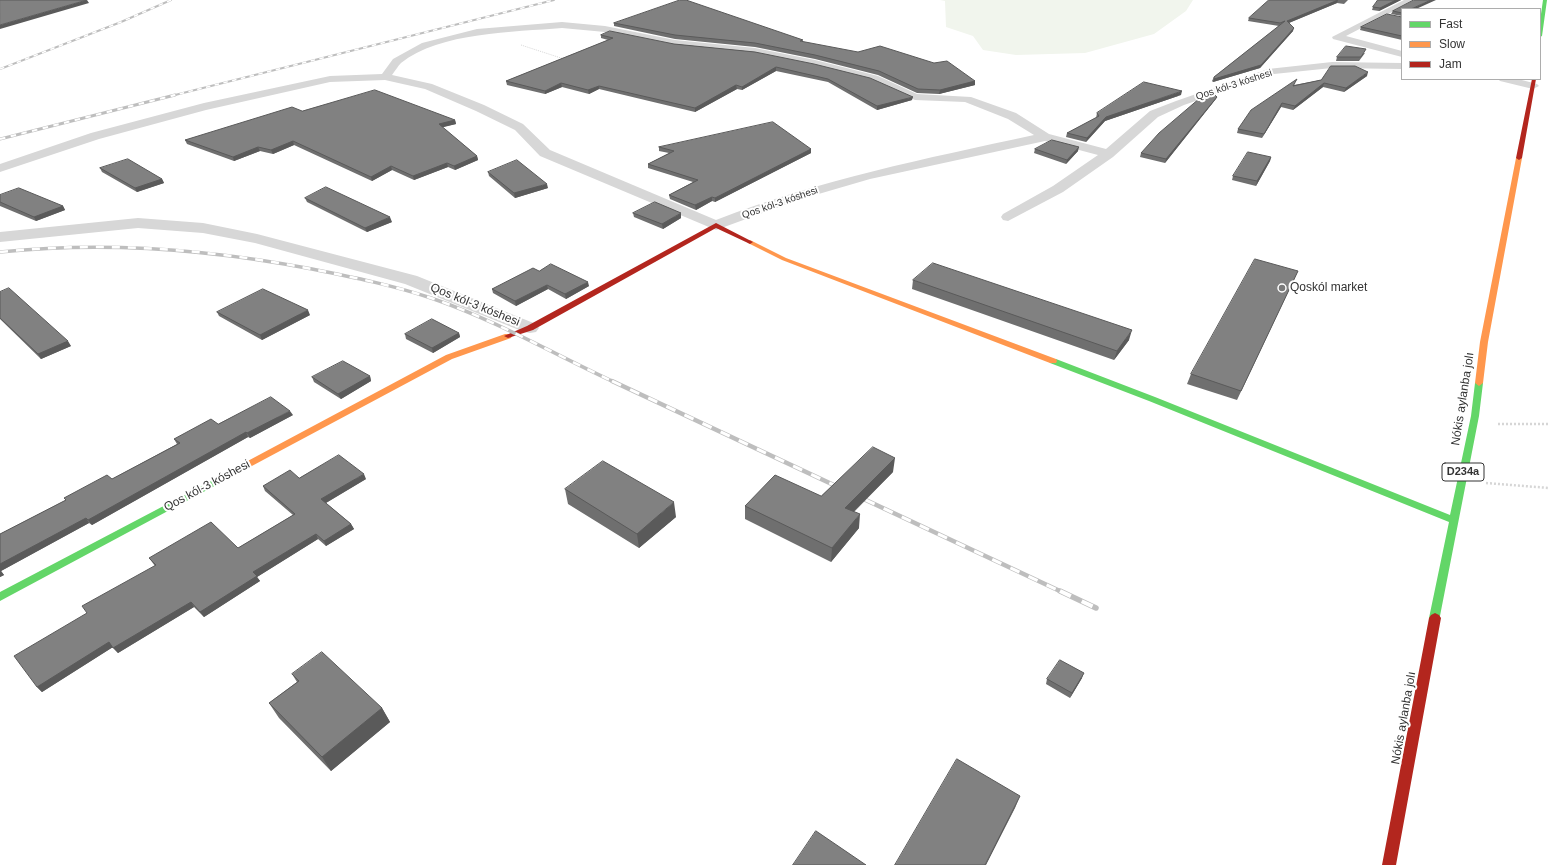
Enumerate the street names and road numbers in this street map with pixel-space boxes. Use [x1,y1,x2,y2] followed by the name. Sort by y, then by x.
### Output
[1194,67,1274,103] street label: Qos kól-3 kóshesi
[740,184,820,222] street label: Qos kól-3 kóshesi
[428,280,522,330] street label: Qos kól-3 kóshesi
[1449,351,1477,447] street label: Nókis aylanba jolı
[162,457,252,515] street label: Qos kól-3 kóshesi
[1442,463,1484,481] road number: D234a
[1389,670,1419,766] street label: Nókis aylanba jolı

